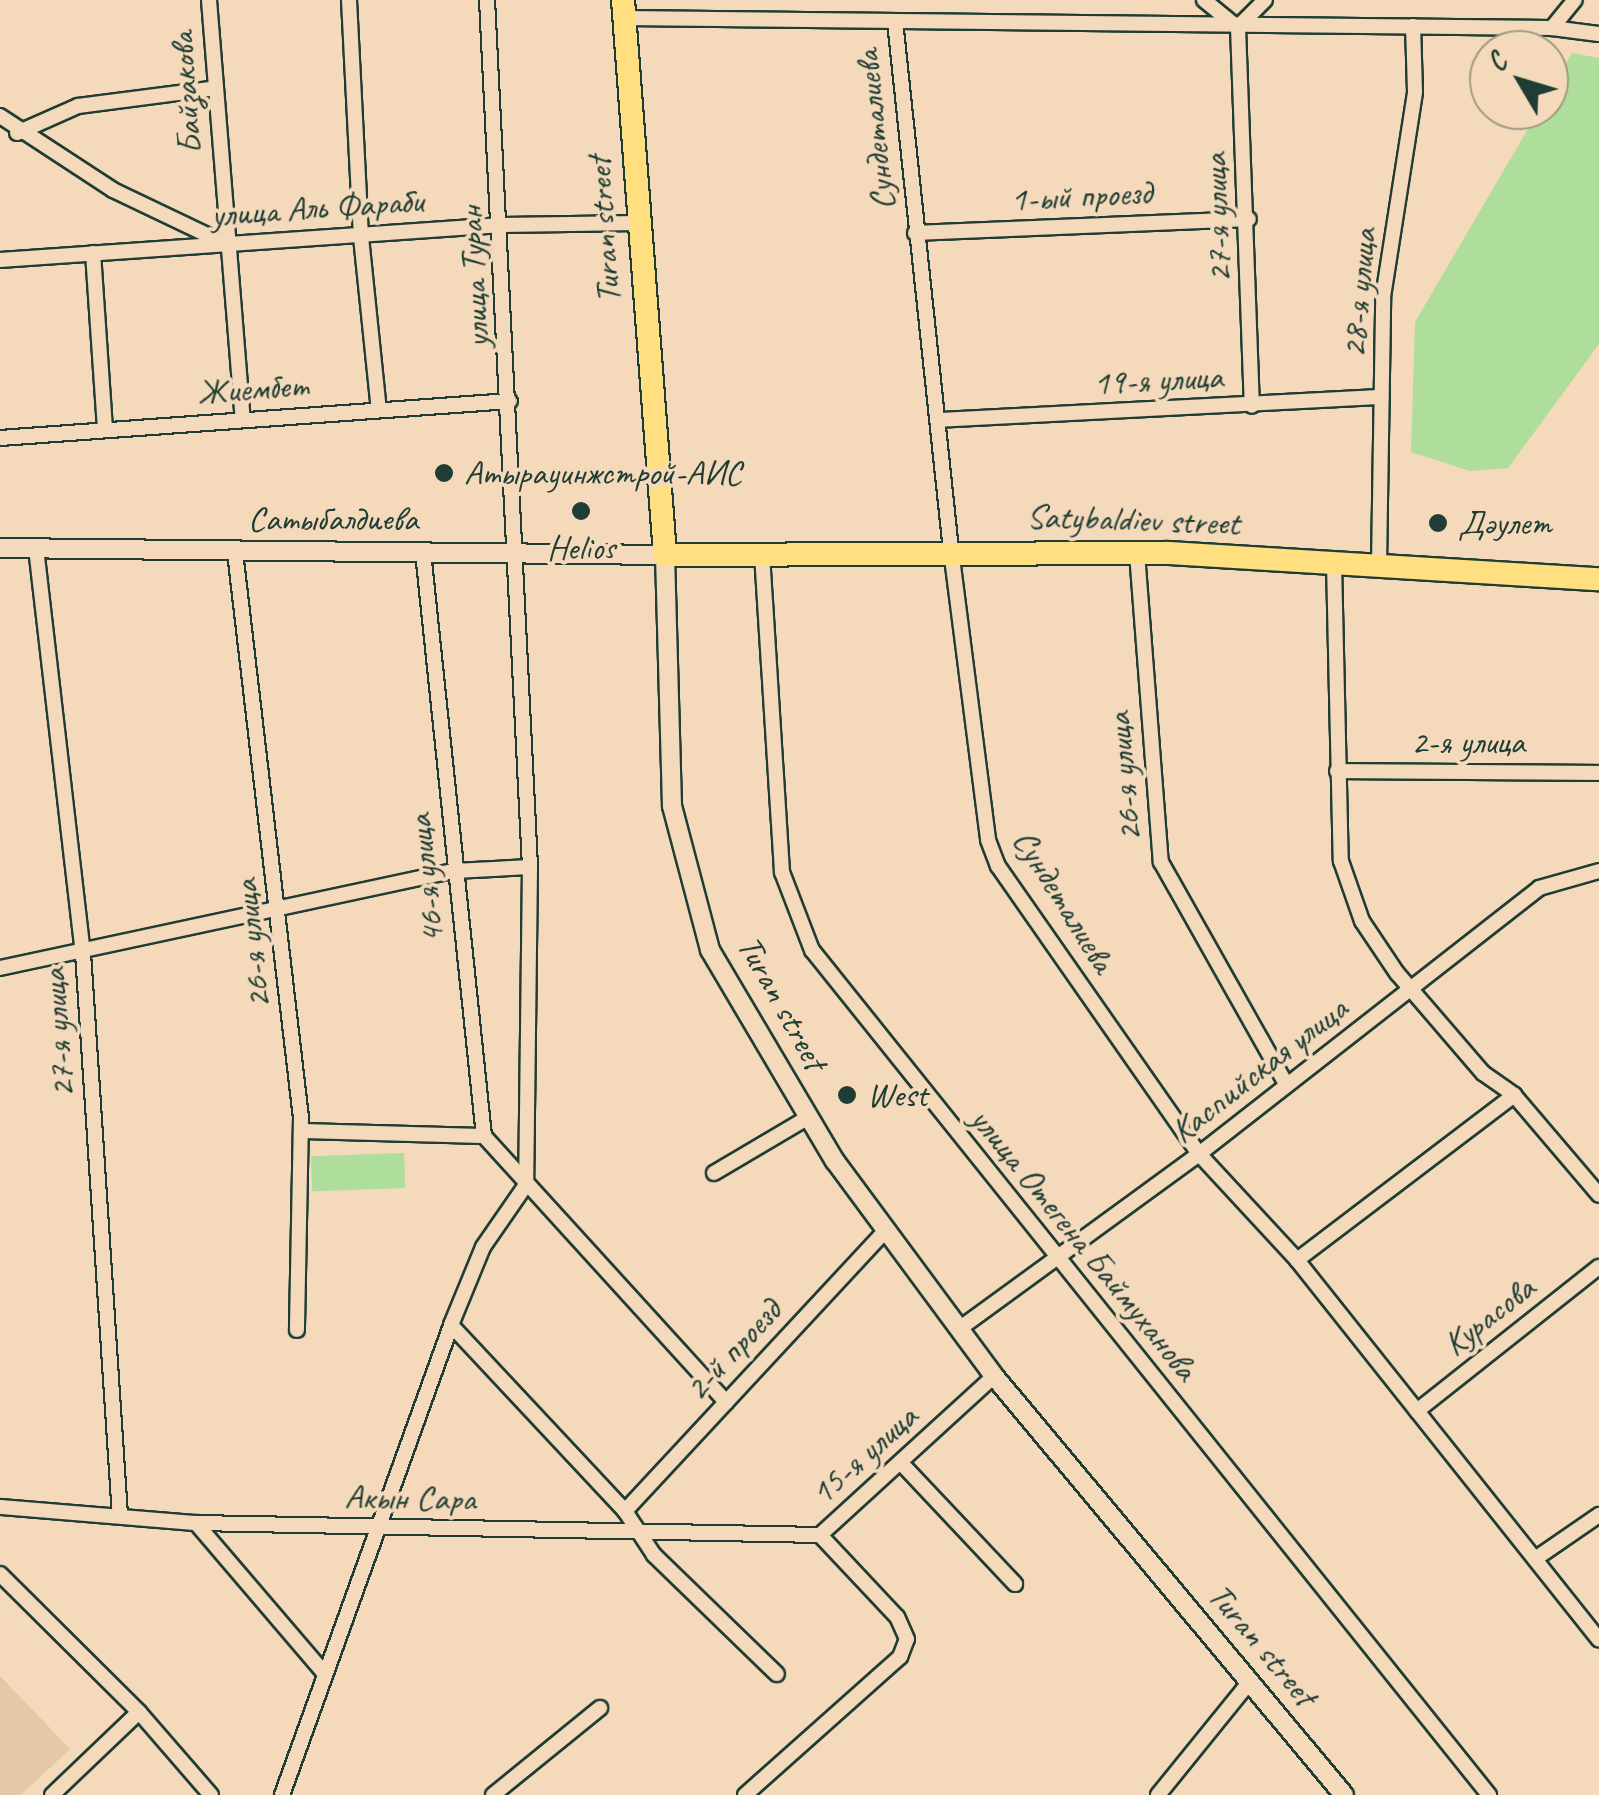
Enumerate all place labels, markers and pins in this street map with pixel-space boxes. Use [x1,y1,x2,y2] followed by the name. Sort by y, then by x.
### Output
[464,452,742,494] place label: Атырауинжстрой-АИС
[433,462,455,484] marker: Атырауинжстрой-АИС
[570,500,592,522] marker: Helios
[1458,502,1551,544] place label: Дәулет
[1427,512,1449,534] marker: Дәулет
[547,527,615,569] place label: Helios
[867,1074,927,1116] place label: West
[836,1084,858,1106] marker: West

